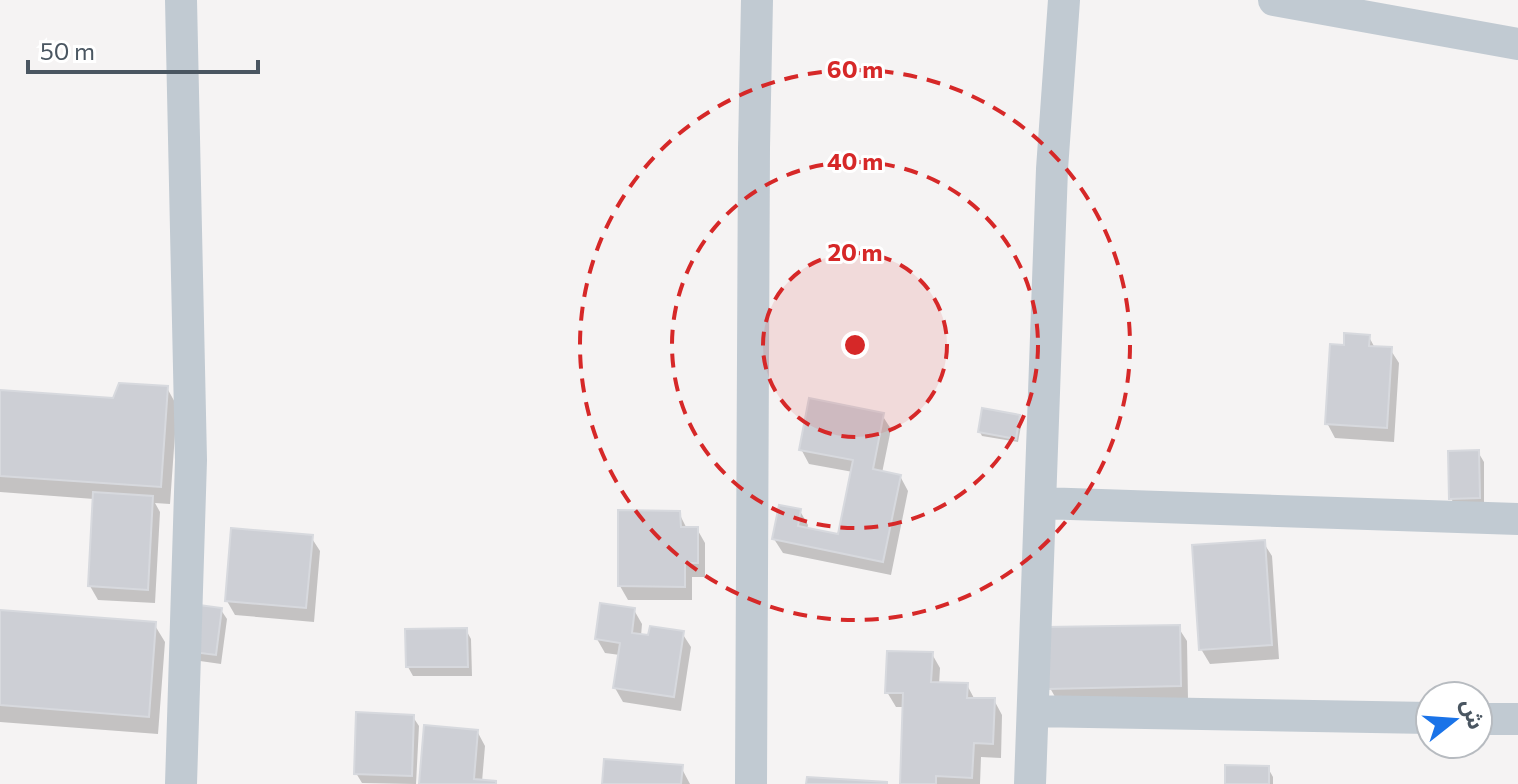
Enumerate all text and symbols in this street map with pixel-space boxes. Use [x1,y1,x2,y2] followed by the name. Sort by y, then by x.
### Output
[28,24,258,74] scale bar
[40,36,95,65] text: 50 m
[827,54,883,83] text: 60 m
[827,146,883,175] text: 40 m
[828,237,882,266] text: 20 m
[841,331,869,359] centre of rings
[1414,680,1494,760] north arrow
[1456,696,1491,732] text: ش

